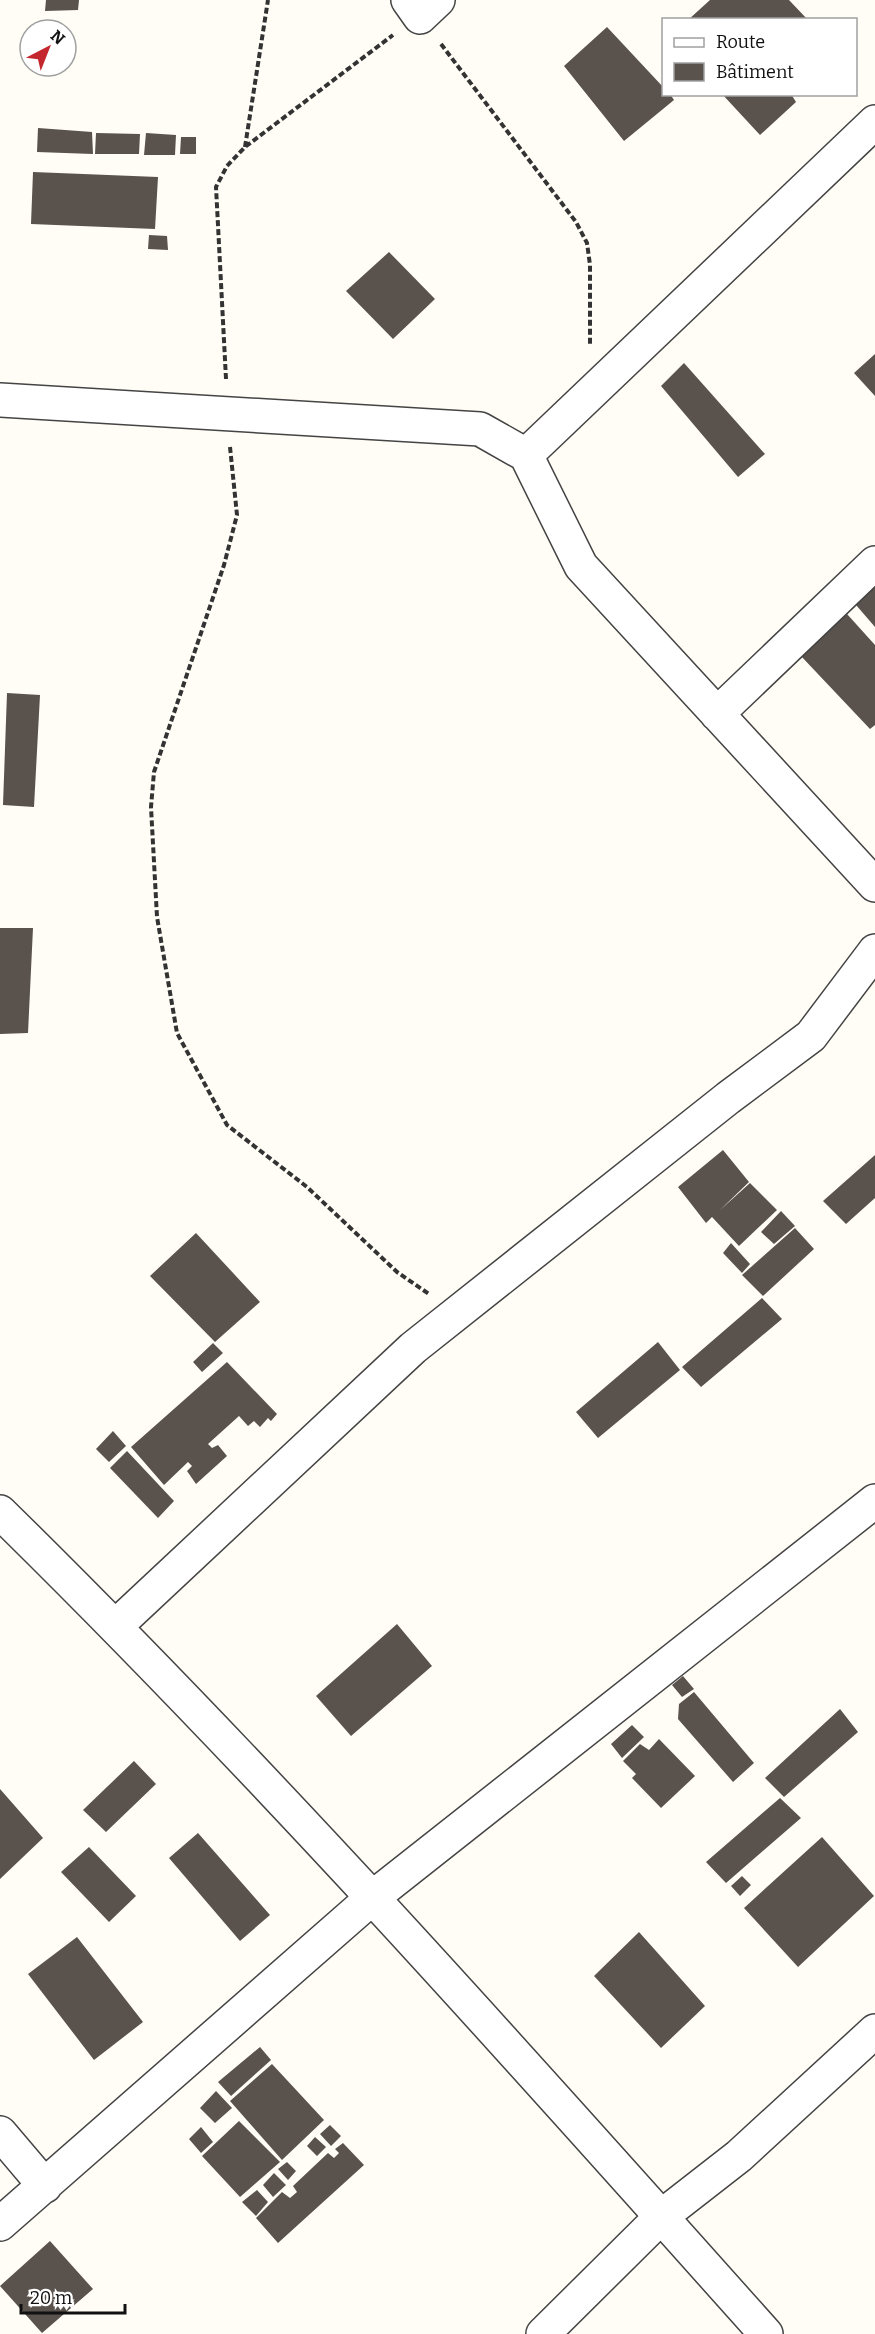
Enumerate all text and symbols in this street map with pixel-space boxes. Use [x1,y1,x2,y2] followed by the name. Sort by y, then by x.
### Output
[18,18,78,78] north arrow
[662,18,857,96] legend
[47,26,69,48] text: N
[716,31,765,53] text: Route
[716,61,794,83] text: Bâtiment
[21,2277,124,2315] scale bar
[30,2287,72,2309] text: 20 m

